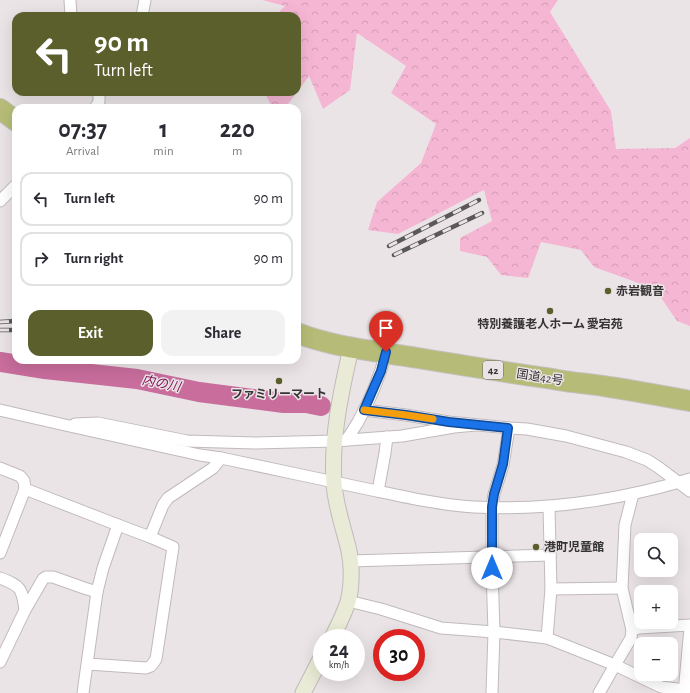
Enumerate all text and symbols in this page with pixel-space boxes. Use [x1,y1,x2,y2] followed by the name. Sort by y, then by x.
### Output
[28,28,80,80] icon: left
[94,29,149,57] text: 90 m
[94,62,153,80] text: Turn left
[58,118,107,142] text: 07:37
[159,118,168,142] text: 1
[220,118,255,142] text: 220
[66,145,99,158] text: Arrival
[153,145,174,158] text: min
[232,145,243,158] text: m
[30,188,52,210] icon: left
[64,191,115,206] text: Turn left
[254,191,283,206] text: 90 m
[30,248,52,270] icon: right
[64,251,123,266] text: Turn right
[254,251,283,266] text: 90 m
[616,284,664,297] place label: 赤岩観音
[603,286,613,296] marker: 赤岩観音
[545,306,555,316] marker: 特別養護老人ホーム 愛宕苑
[28,310,153,356] button: Exit
[161,310,285,356] button: Share
[369,311,403,352] pin
[375,317,397,339] icon: arrive
[477,317,623,330] place label: 特別養護老人ホーム 愛宕苑
[483,361,503,379] road number: 42
[516,366,564,387] street label: 国道42号
[141,373,184,394] water label: 内の川
[274,376,284,386] marker: ファミリーマート
[231,388,327,400] place label: ファミリーマート
[634,533,678,681] map controls
[634,533,678,577] button: search
[544,541,604,553] place label: 港町児童館
[531,542,541,552] marker: 港町児童館
[471,547,513,589] position arrow
[634,585,678,629] button: +
[373,629,425,681] speed limit sign: 30
[634,637,678,681] button: −
[329,640,349,660] text: 24
[329,660,349,670] text: km/h

